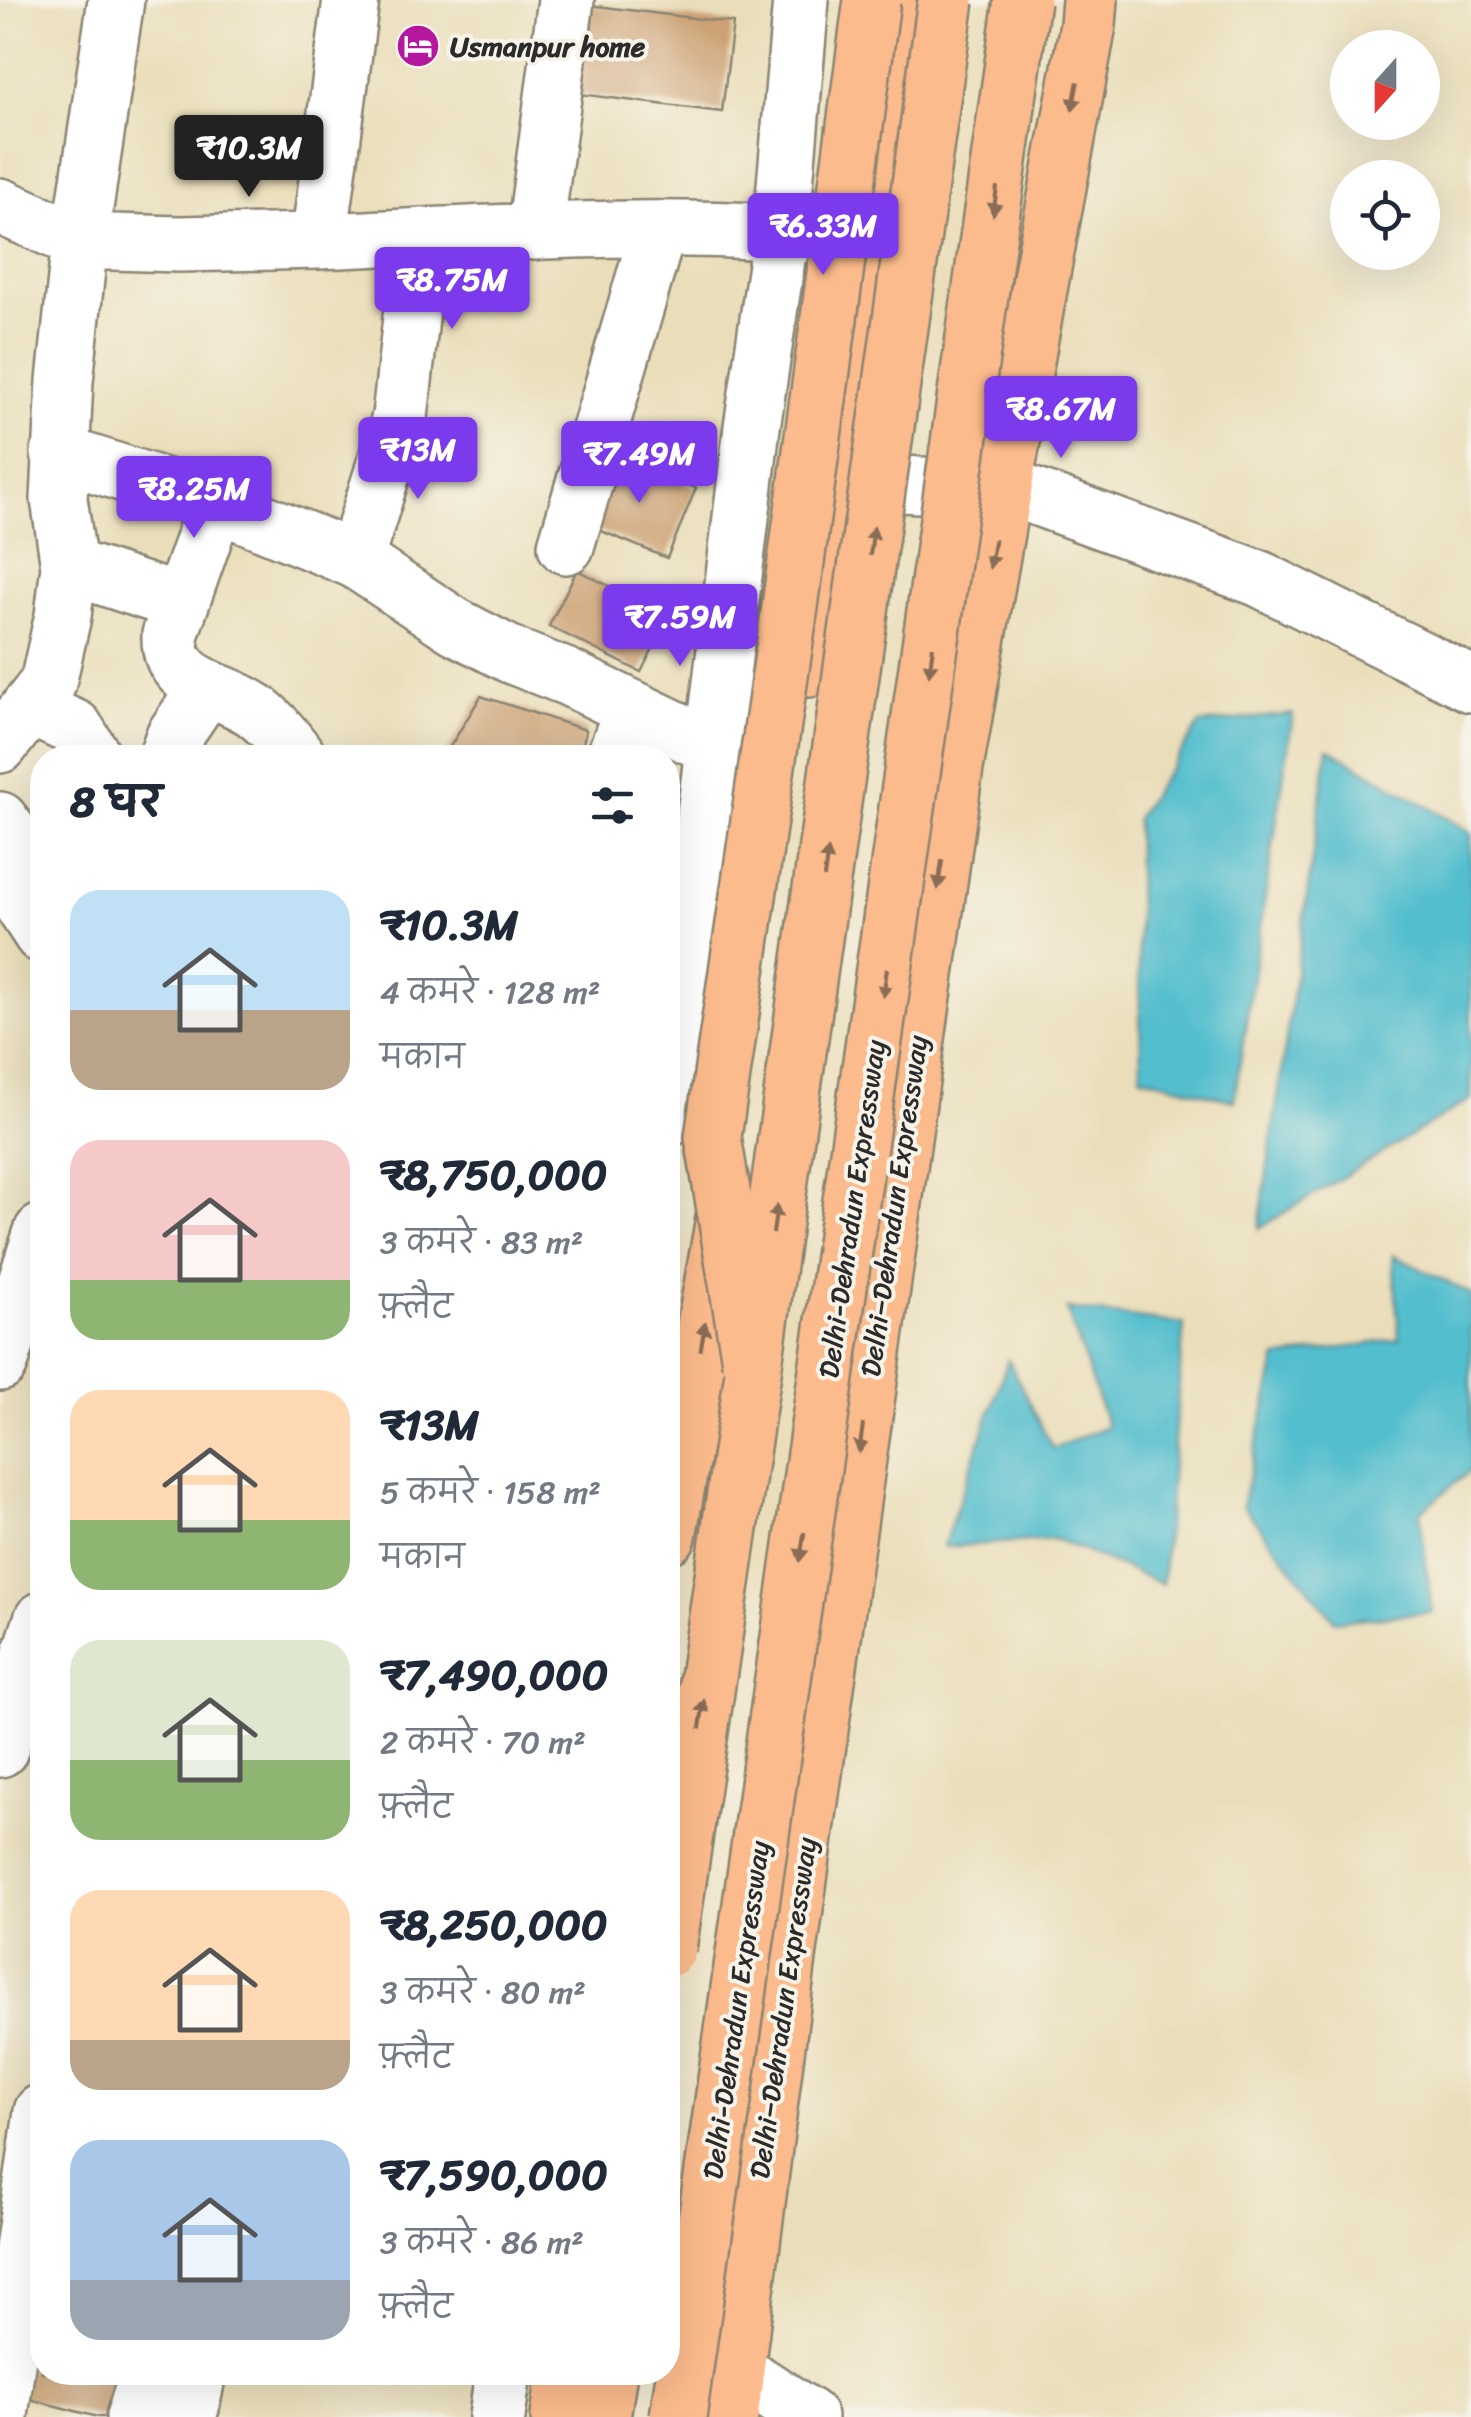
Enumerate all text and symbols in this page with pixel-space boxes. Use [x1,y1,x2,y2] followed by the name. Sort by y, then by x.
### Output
[450,22,646,71] place label: Usmanpur home
[395,23,441,69] hotel icon: Usmanpur home
[1330,30,1440,140] north arrow
[1330,30,1440,270] map controls
[1067,81,1082,112] one-way arrow
[168,115,330,200] pin: ₹10.3M
[196,119,302,176] text: ₹10.3M
[1330,160,1440,270] button: locate
[986,185,1002,217] one-way arrow
[742,193,904,278] pin: ₹6.33M
[769,197,877,254] text: ₹6.33M
[371,247,533,332] pin: ₹8.75M
[397,251,507,308] text: ₹8.75M
[980,376,1142,461] pin: ₹8.67M
[1006,380,1116,437] text: ₹8.67M
[359,417,477,502] pin: ₹13M
[380,421,456,478] text: ₹13M
[558,421,720,506] pin: ₹7.49M
[583,425,695,482] text: ₹7.49M
[113,456,275,541] pin: ₹8.25M
[138,460,250,517] text: ₹8.25M
[864,525,880,556] one-way arrow
[984,539,999,570] one-way arrow
[599,584,761,669] pin: ₹7.59M
[624,588,736,645] text: ₹7.59M
[922,646,938,677] one-way arrow
[70,765,162,839] text: 8 घर
[585,778,640,833] icon: filters
[818,847,834,878] one-way arrow
[932,859,948,891] one-way arrow
[380,888,518,962] text: ₹10.3M
[150,930,270,1050] icon: home
[380,964,600,1021] text: 4 कमरे · 128 m²
[876,968,892,999] one-way arrow
[380,1029,465,1086] text: मकान
[846,1032,942,1380] street label: Delhi–Dehradun Expressway
[804,1036,900,1381] street label: Delhi-Dehradun Expressway
[380,1138,607,1212] text: ₹8,750,000
[150,1180,270,1300] icon: home
[768,1203,784,1235] one-way arrow
[380,1214,583,1271] text: 3 कमरे · 83 m²
[380,1279,453,1336] text: फ़्लैट
[696,1320,711,1351] one-way arrow
[380,1388,479,1462] text: ₹13M
[853,1424,869,1455] one-way arrow
[150,1430,270,1550] icon: home
[380,1464,601,1521] text: 5 कमरे · 158 m²
[380,1529,465,1586] text: मकान
[793,1532,809,1563] one-way arrow
[380,1638,608,1712] text: ₹7,490,000
[150,1680,270,1800] icon: home
[694,1698,710,1729] one-way arrow
[380,1714,586,1771] text: 2 कमरे · 70 m²
[380,1779,453,1836] text: फ़्लैट
[735,1834,831,2182] street label: Delhi–Dehradun Expressway
[688,1837,784,2182] street label: Delhi-Dehradun Expressway
[380,1888,608,1962] text: ₹8,250,000
[150,1930,270,2050] icon: home
[380,1964,586,2021] text: 3 कमरे · 80 m²
[380,2029,453,2086] text: फ़्लैट
[380,2138,608,2212] text: ₹7,590,000
[150,2180,270,2300] icon: home
[380,2214,584,2271] text: 3 कमरे · 86 m²
[380,2279,453,2336] text: फ़्लैट

